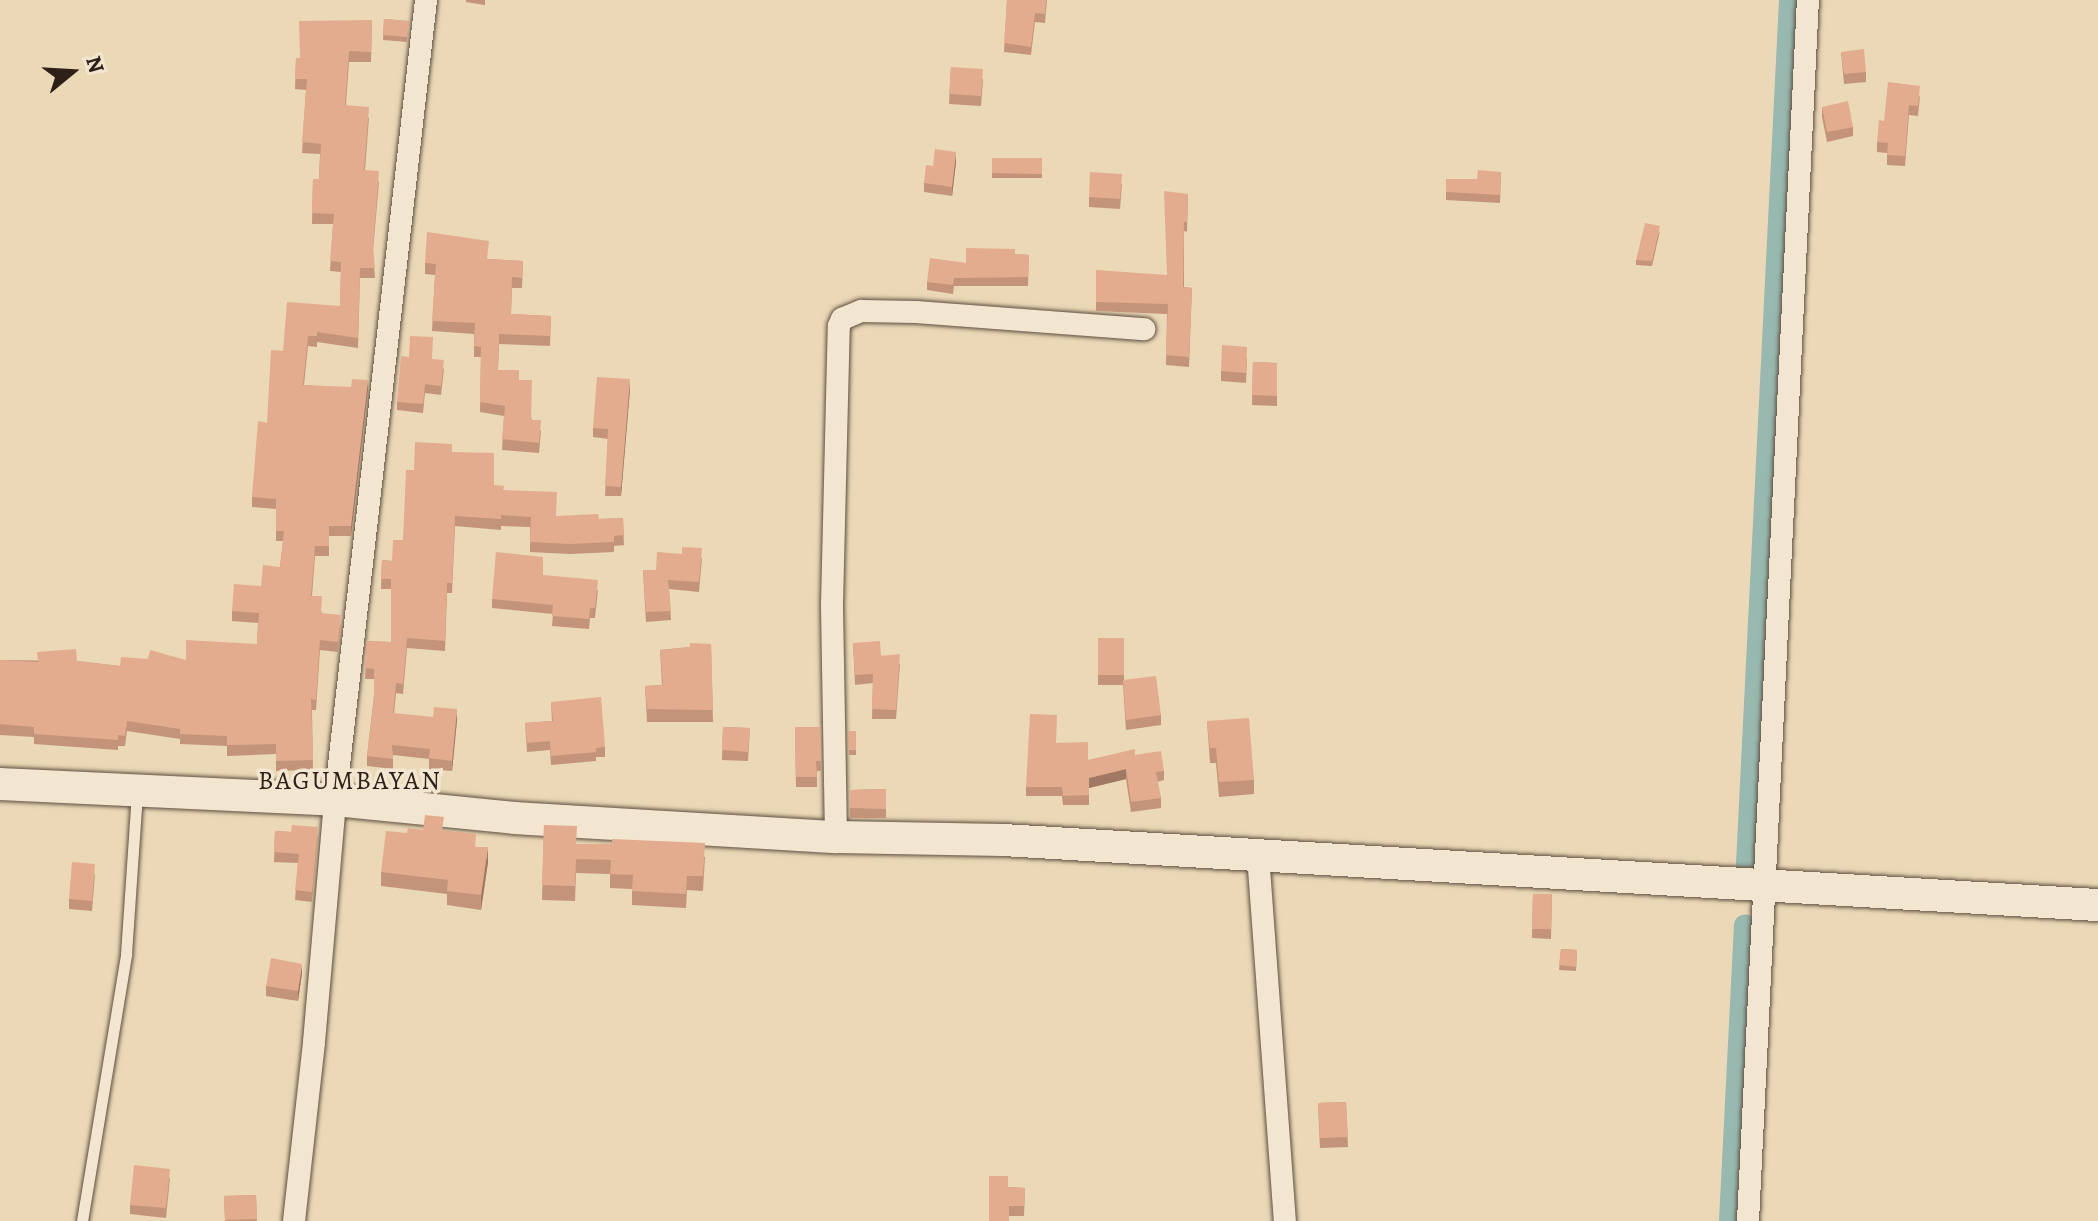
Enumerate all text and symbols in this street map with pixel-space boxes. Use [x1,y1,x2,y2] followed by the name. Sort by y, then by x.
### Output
[32,32,112,112] north arrow
[78,52,112,77] text: N
[258,765,442,797] district label: BAGUMBAYAN

